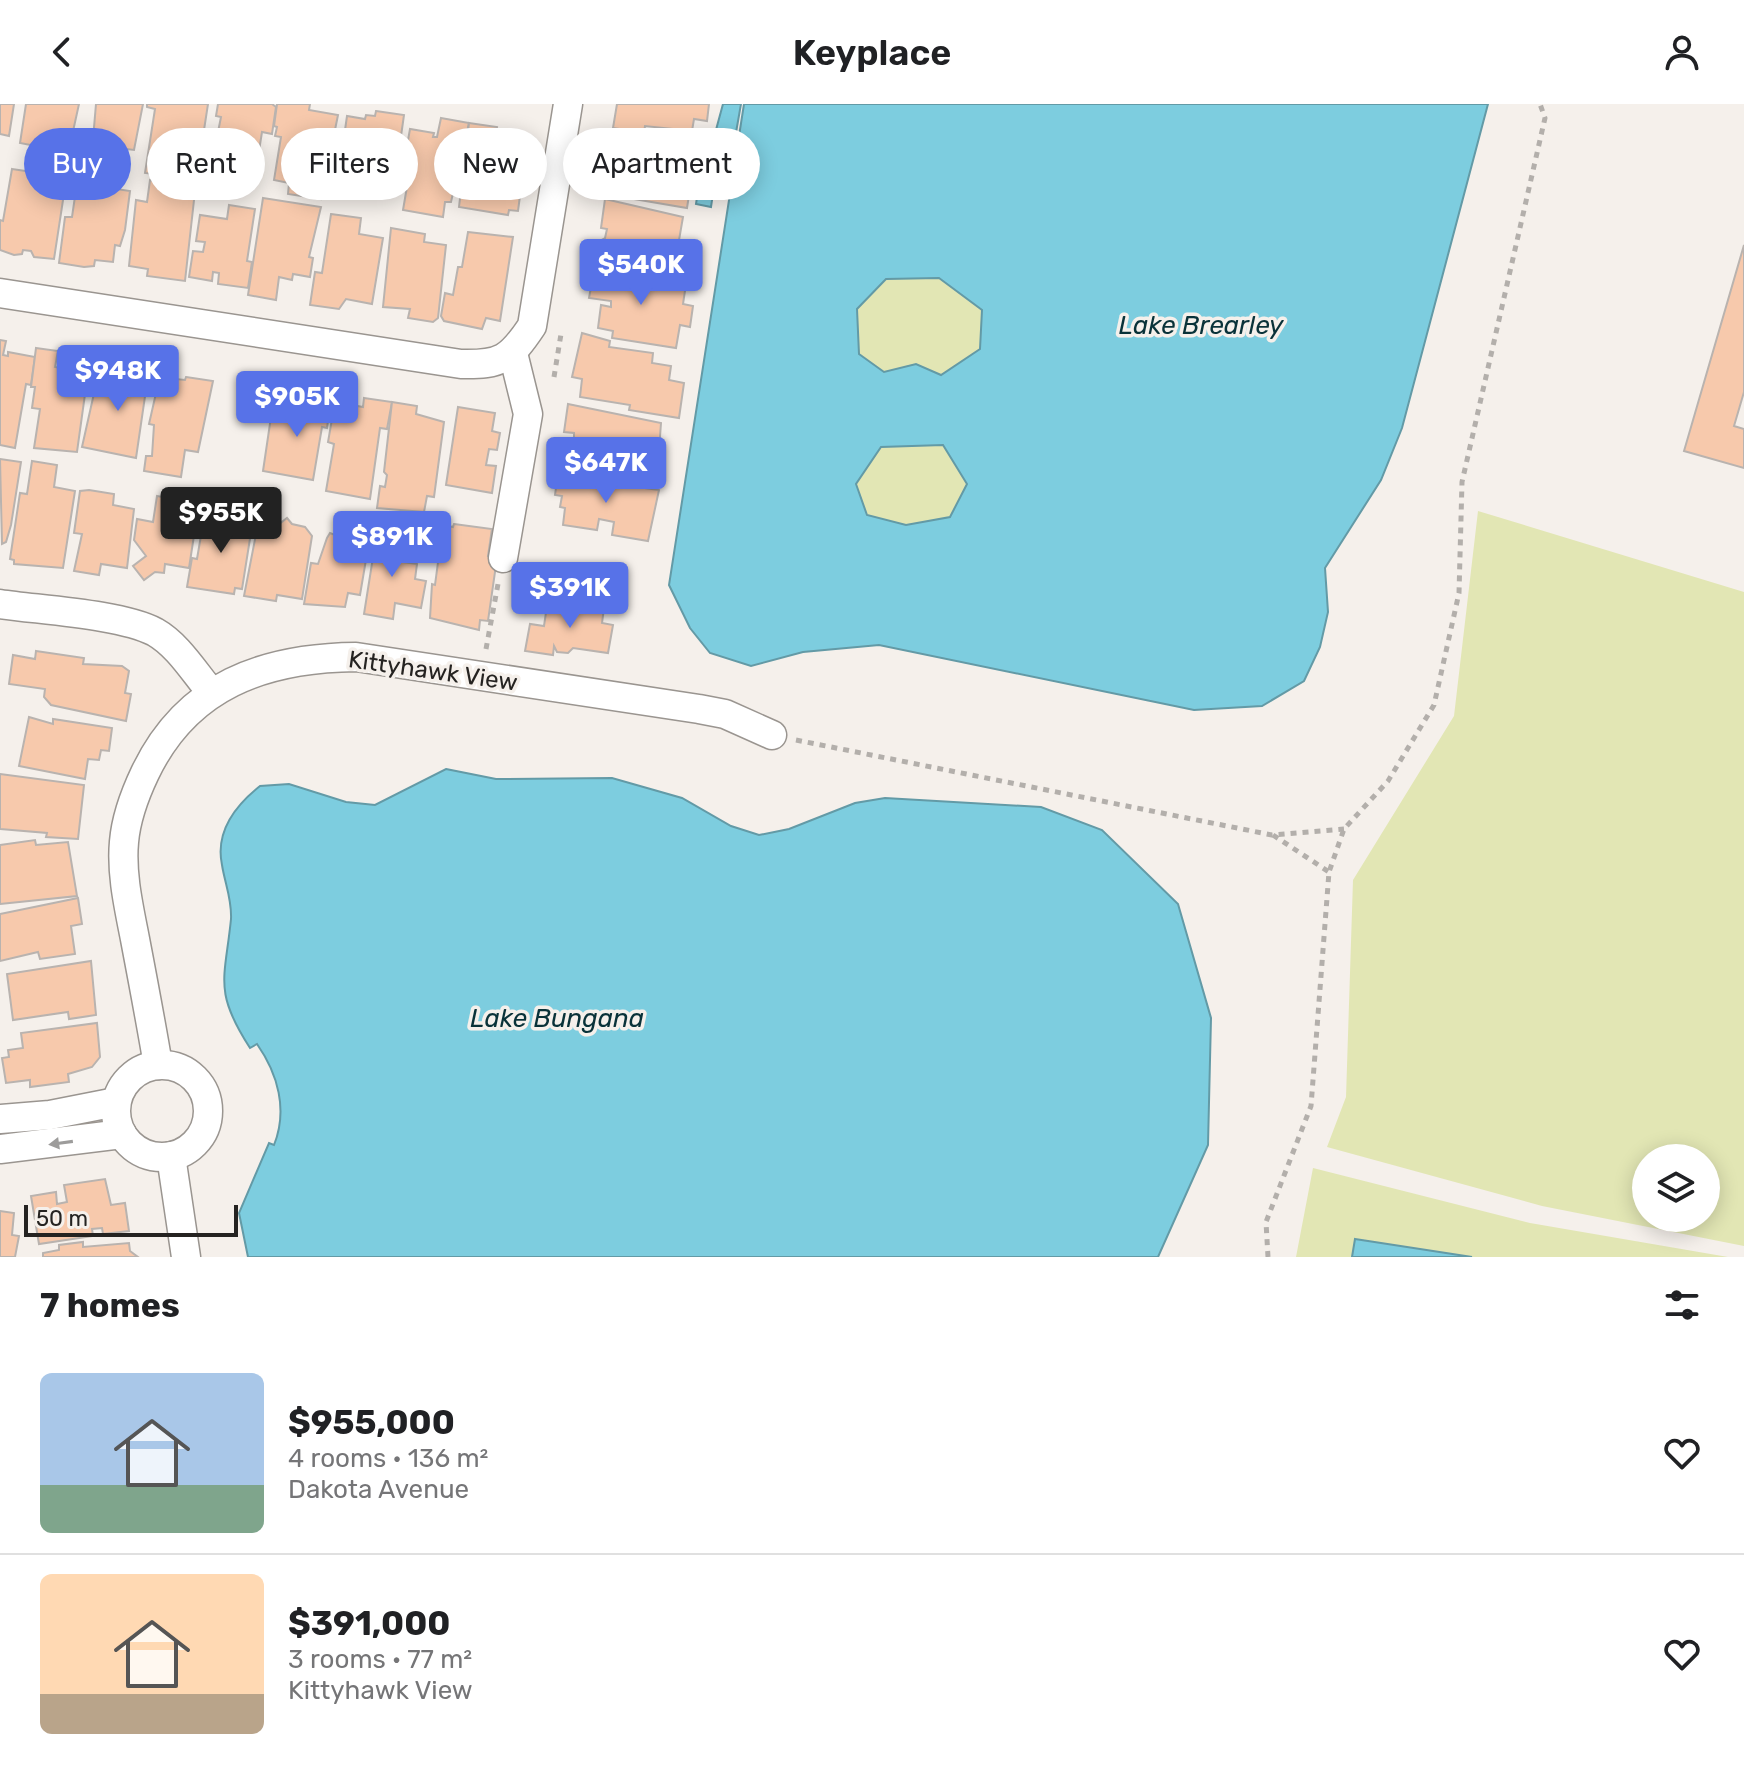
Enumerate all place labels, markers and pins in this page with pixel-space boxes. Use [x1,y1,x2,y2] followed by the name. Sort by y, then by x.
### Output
[585,239,697,307] pin: $540K
[62,345,174,413] pin: $948K
[241,371,353,439] pin: $905K
[550,437,662,505] pin: $647K
[165,487,277,555] pin: $955K
[336,511,448,579] pin: $891K
[514,562,626,630] pin: $391K

